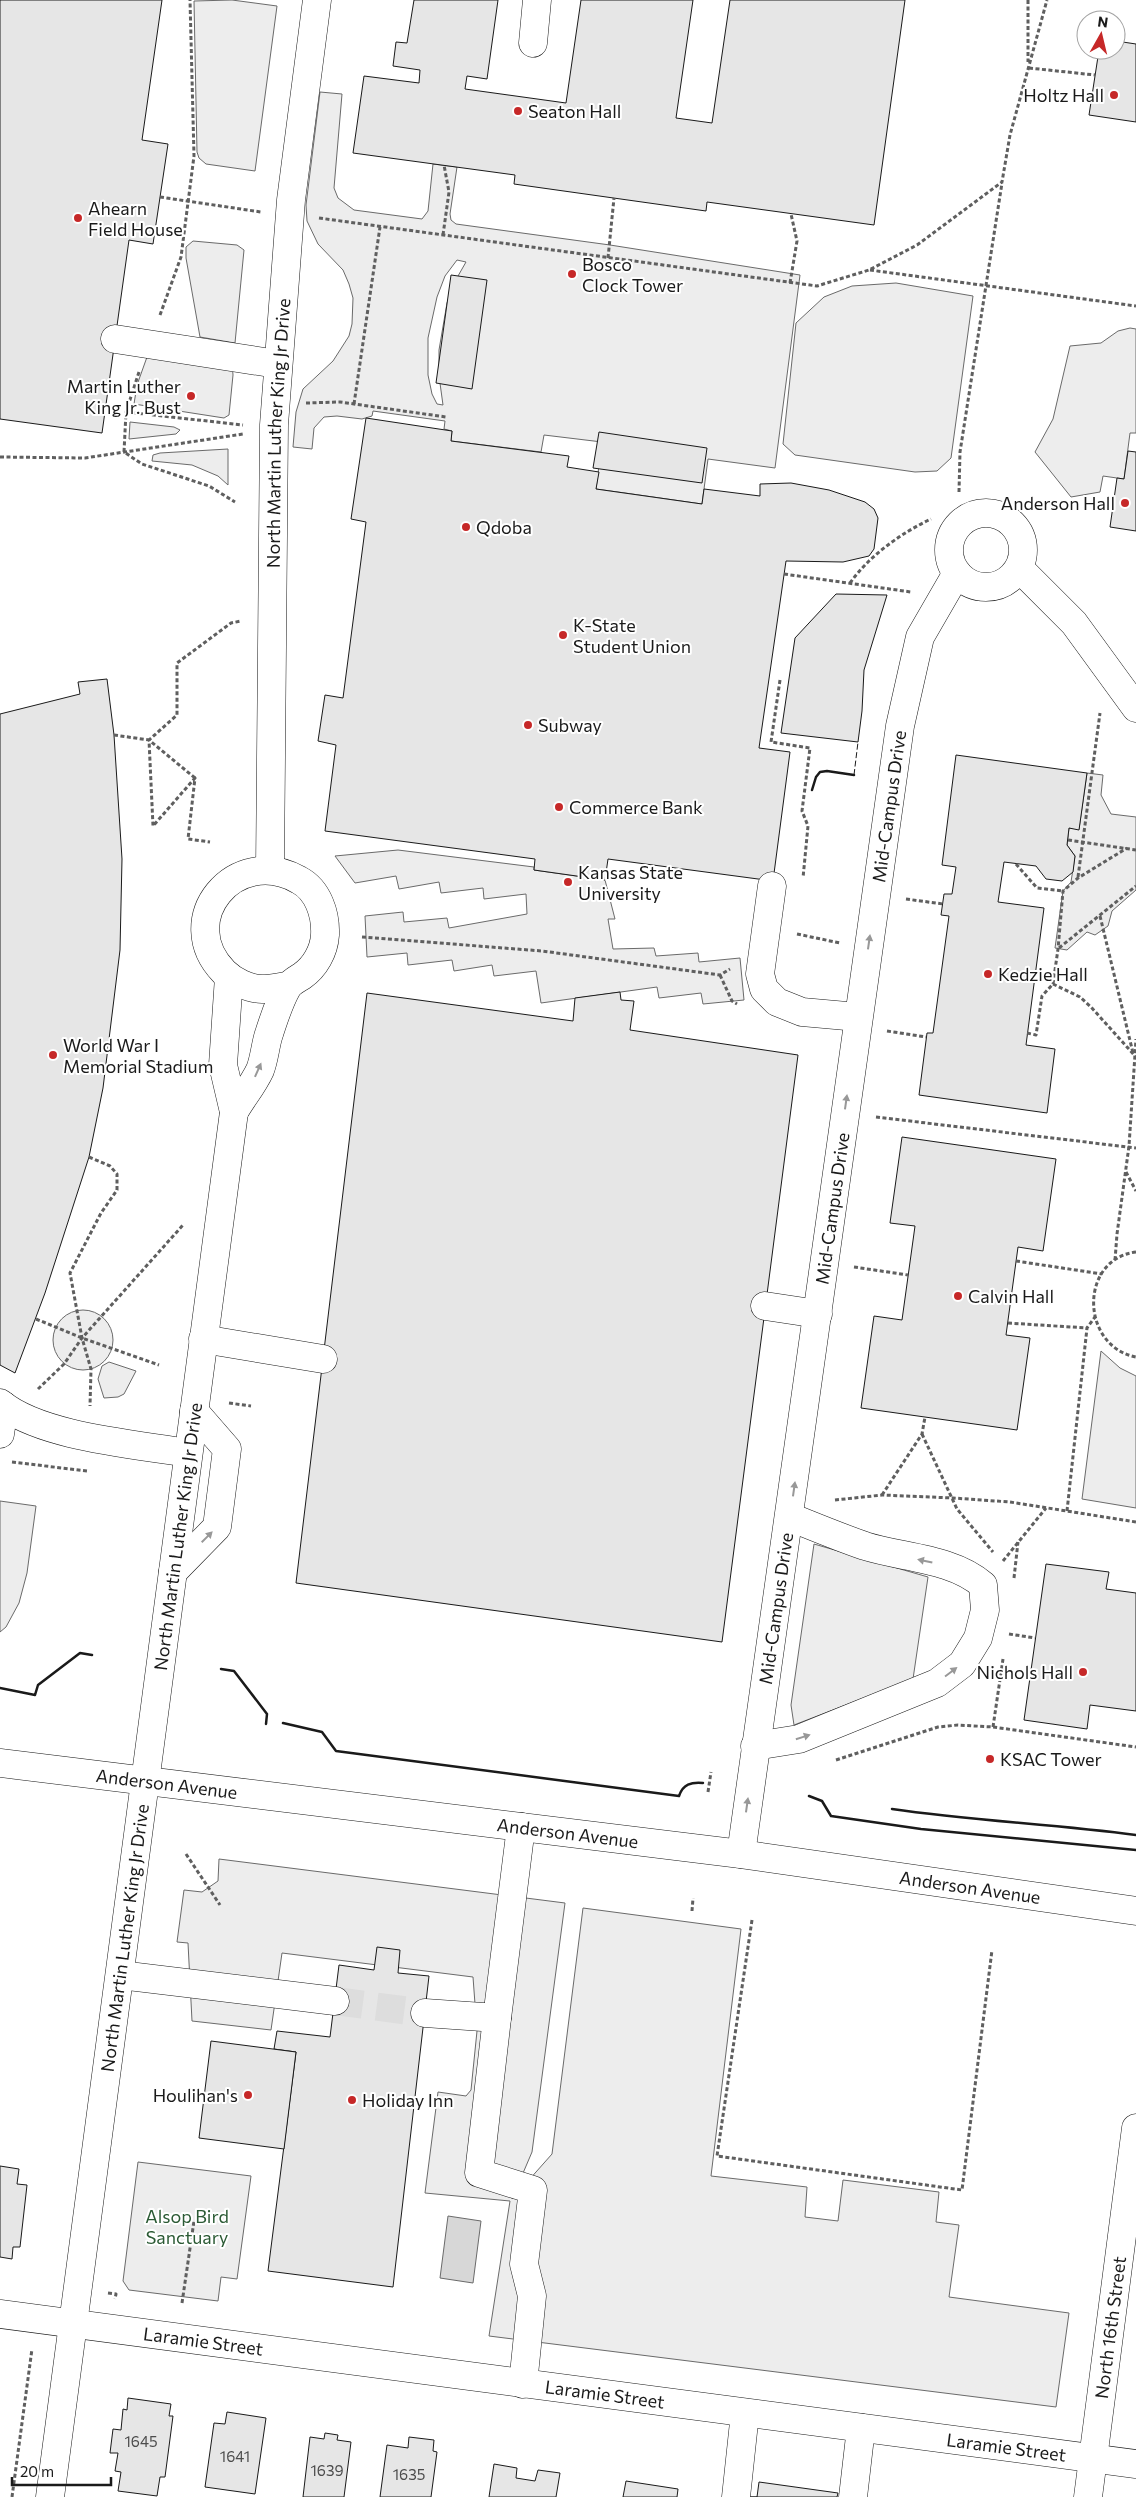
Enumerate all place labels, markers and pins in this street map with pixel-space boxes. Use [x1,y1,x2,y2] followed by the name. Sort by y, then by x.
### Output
[1023,84,1104,106] place label: Holtz Hall
[1108,89,1120,101] marker: Holtz Hall
[528,100,621,122] place label: Seaton Hall
[512,105,524,117] marker: Seaton Hall
[88,197,183,240] place label: Ahearn Field House
[72,212,84,224] marker: Ahearn Field House
[582,253,683,296] place label: Bosco Clock Tower
[566,268,578,280] marker: Bosco Clock Tower
[67,375,181,418] place label: Martin Luther King Jr. Bust
[185,390,197,402] marker: Martin Luther King Jr. Bust
[1001,492,1115,514] place label: Anderson Hall
[1119,497,1131,509] marker: Anderson Hall
[476,516,532,538] place label: Qdoba
[460,521,472,533] marker: Qdoba
[573,614,691,657] place label: K-State Student Union
[557,629,569,641] marker: K-State Student Union
[538,714,602,736] place label: Subway
[522,719,534,731] marker: Subway
[569,796,703,818] place label: Commerce Bank
[553,801,565,813] marker: Commerce Bank
[578,861,683,904] place label: Kansas State University
[562,876,574,888] marker: Kansas State University
[998,963,1088,985] place label: Kedzie Hall
[982,968,994,980] marker: Kedzie Hall
[63,1034,213,1077] place label: World War I Memorial Stadium
[47,1049,59,1061] marker: World War I Memorial Stadium
[968,1285,1054,1307] place label: Calvin Hall
[952,1290,964,1302] marker: Calvin Hall
[977,1661,1073,1683] place label: Nichols Hall
[1077,1666,1089,1678] marker: Nichols Hall
[1000,1748,1102,1770] place label: KSAC Tower
[984,1753,996,1765] marker: KSAC Tower
[153,2084,238,2106] place label: Houlihan's
[242,2089,254,2101] marker: Houlihan's
[362,2089,453,2111] place label: Holiday Inn
[346,2094,358,2106] marker: Holiday Inn

